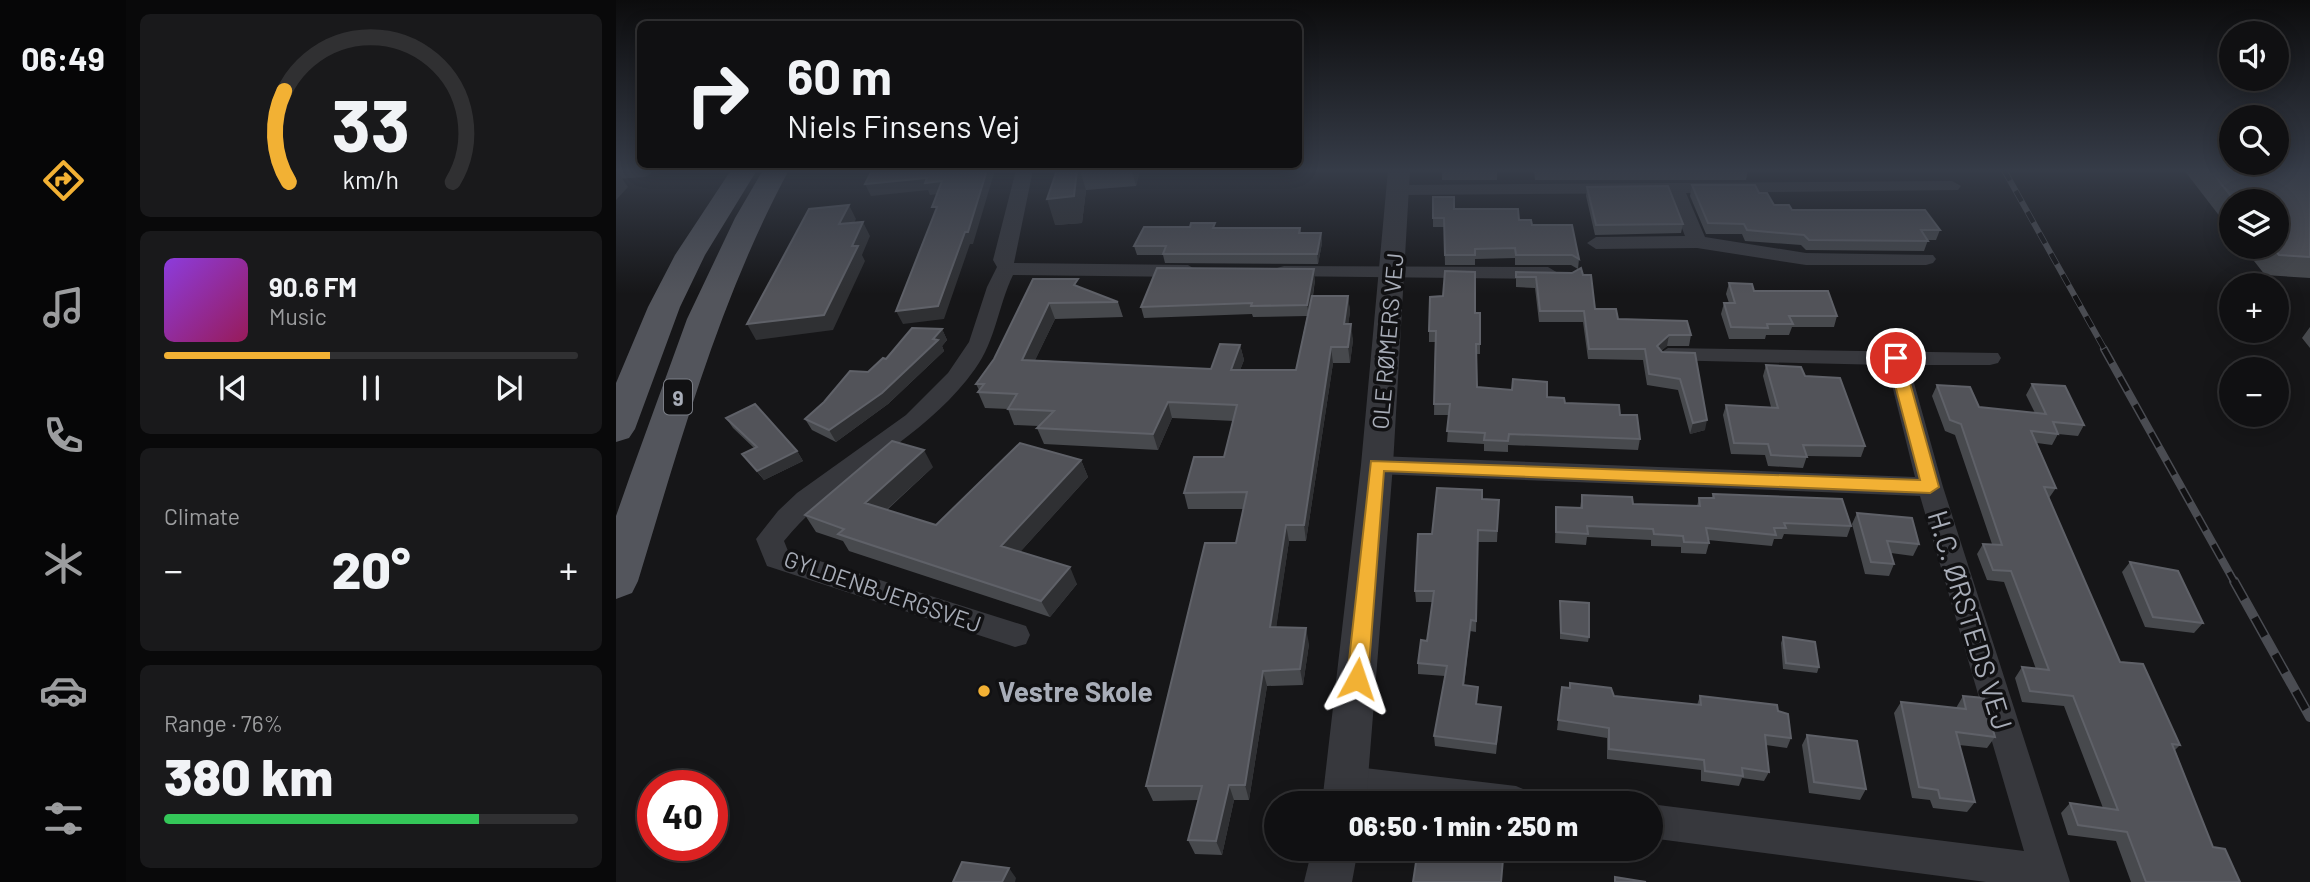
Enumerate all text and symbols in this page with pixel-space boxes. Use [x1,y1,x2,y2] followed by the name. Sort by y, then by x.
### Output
[2219,21,2289,427] map controls
[2219,21,2289,91] button: sound
[21,39,105,77] text: 06:49
[787,46,892,105] text: 60 m
[672,49,763,140] icon: right
[332,79,410,167] text: 33
[2219,105,2289,175] button: search
[787,106,1020,144] text: Niels Finsens Vej
[39,156,88,205] icon: directions
[343,163,399,193] text: km/h
[2219,189,2289,259] button: layers
[1365,252,1409,430] street label: OLE RØMERS VEJ
[269,271,357,302] text: 90.6 FM
[2219,273,2289,343] button: +
[39,283,88,332] icon: music
[269,302,327,330] text: Music
[1866,328,1926,388] pin
[1877,339,1915,377] icon: arrive
[2219,357,2289,427] button: −
[214,369,252,407] icon: previous
[352,369,390,407] icon: pause
[490,369,528,407] icon: next
[664,380,692,414] road number: 9
[39,411,88,460] icon: phone
[164,502,240,530] text: Climate
[1921,506,2021,734] street label: H.C. ØRSTEDS VEJ
[332,537,410,599] text: 20°
[39,539,88,588] icon: climate
[781,544,985,638] street label: GYLDENBJERGSVEJ
[164,546,183,592] text: −
[559,546,578,592] text: +
[1320,642,1394,716] position arrow
[39,666,88,715] icon: car
[998,674,1153,708] place label: Vestre Skole
[976,683,992,699] marker: Vestre Skole
[164,709,283,737] text: Range · 76%
[164,744,333,806] text: 380 km
[637,770,728,861] speed limit sign: 40
[39,794,88,843] icon: filters
[1349,810,1578,841] text: 06:50 · 1 min · 250 m

